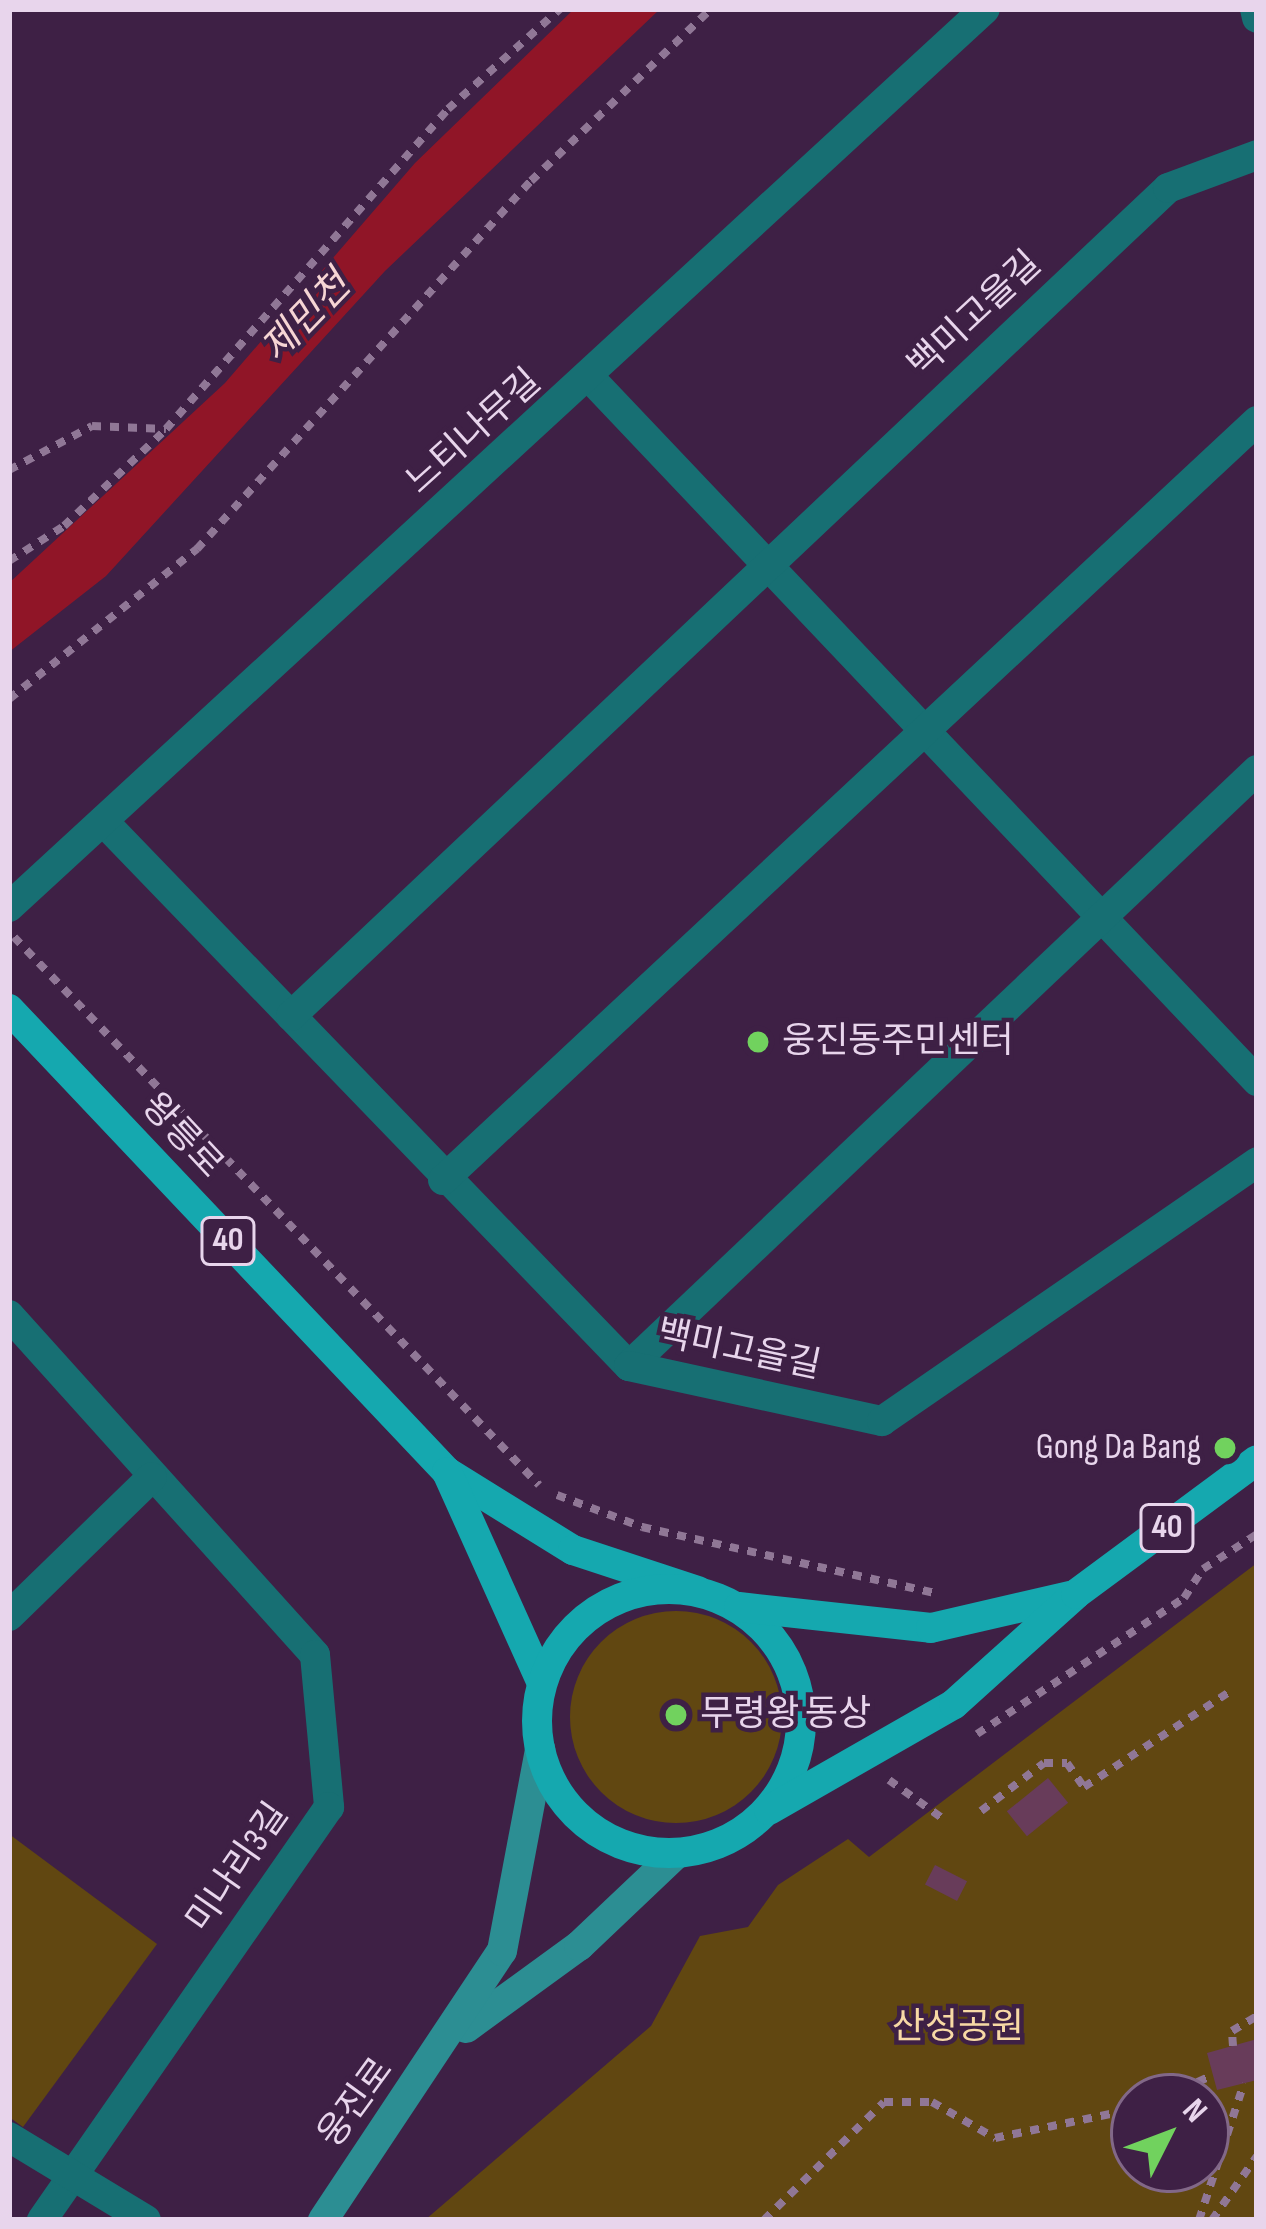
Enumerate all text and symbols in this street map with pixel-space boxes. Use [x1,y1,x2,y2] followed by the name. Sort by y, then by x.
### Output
[900,243,1050,387] street label: 백미고을길
[253,263,361,373] water label: 제민천
[398,361,550,503] street label: 느티나무길
[782,1020,1014,1064] place label: 웅진동주민센터
[745,1029,771,1055] marker: 웅진동주민센터
[132,1085,232,1187] street label: 왕릉로
[198,1214,258,1268] road number: 40
[654,1312,824,1388] street label: 백미고을길
[1036,1426,1201,1470] place label: Gong Da Bang
[1212,1435,1238,1461] marker: Gong Da Bang
[1137,1501,1197,1555] road number: 40
[700,1693,871,1737] place label: 무령왕 동상
[663,1702,689,1728] marker: 무령왕 동상
[178,1795,298,1941] street label: 미나리3길
[892,2006,1024,2050] park label: 산성공원
[309,2050,403,2156] street label: 웅진로
[1110,2073,1230,2193] north arrow
[1174,2091,1215,2131] text: N

